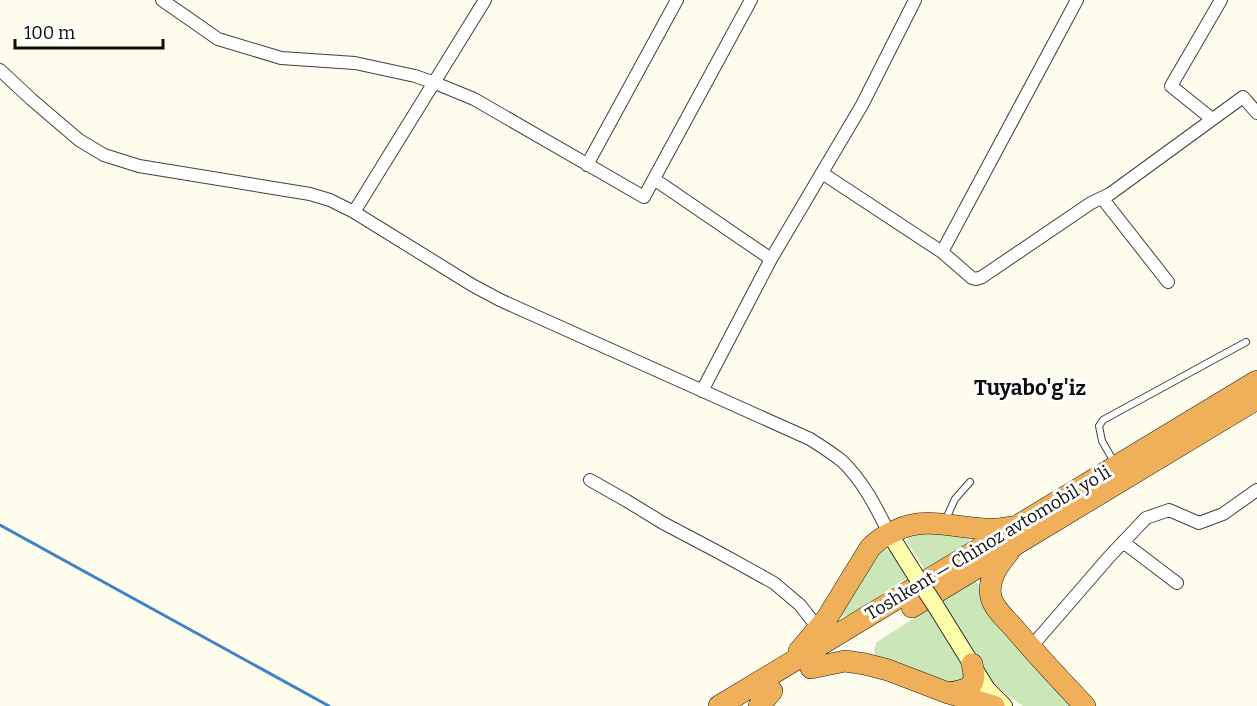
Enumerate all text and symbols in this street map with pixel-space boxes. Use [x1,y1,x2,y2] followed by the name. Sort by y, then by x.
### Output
[15,12,164,50] scale bar
[24,22,75,44] text: 100 m
[974,375,1086,401] district label: Tuyabo'g'iz
[861,461,1115,625] street label: Toshkent — Chinoz avtomobil yoʻli

